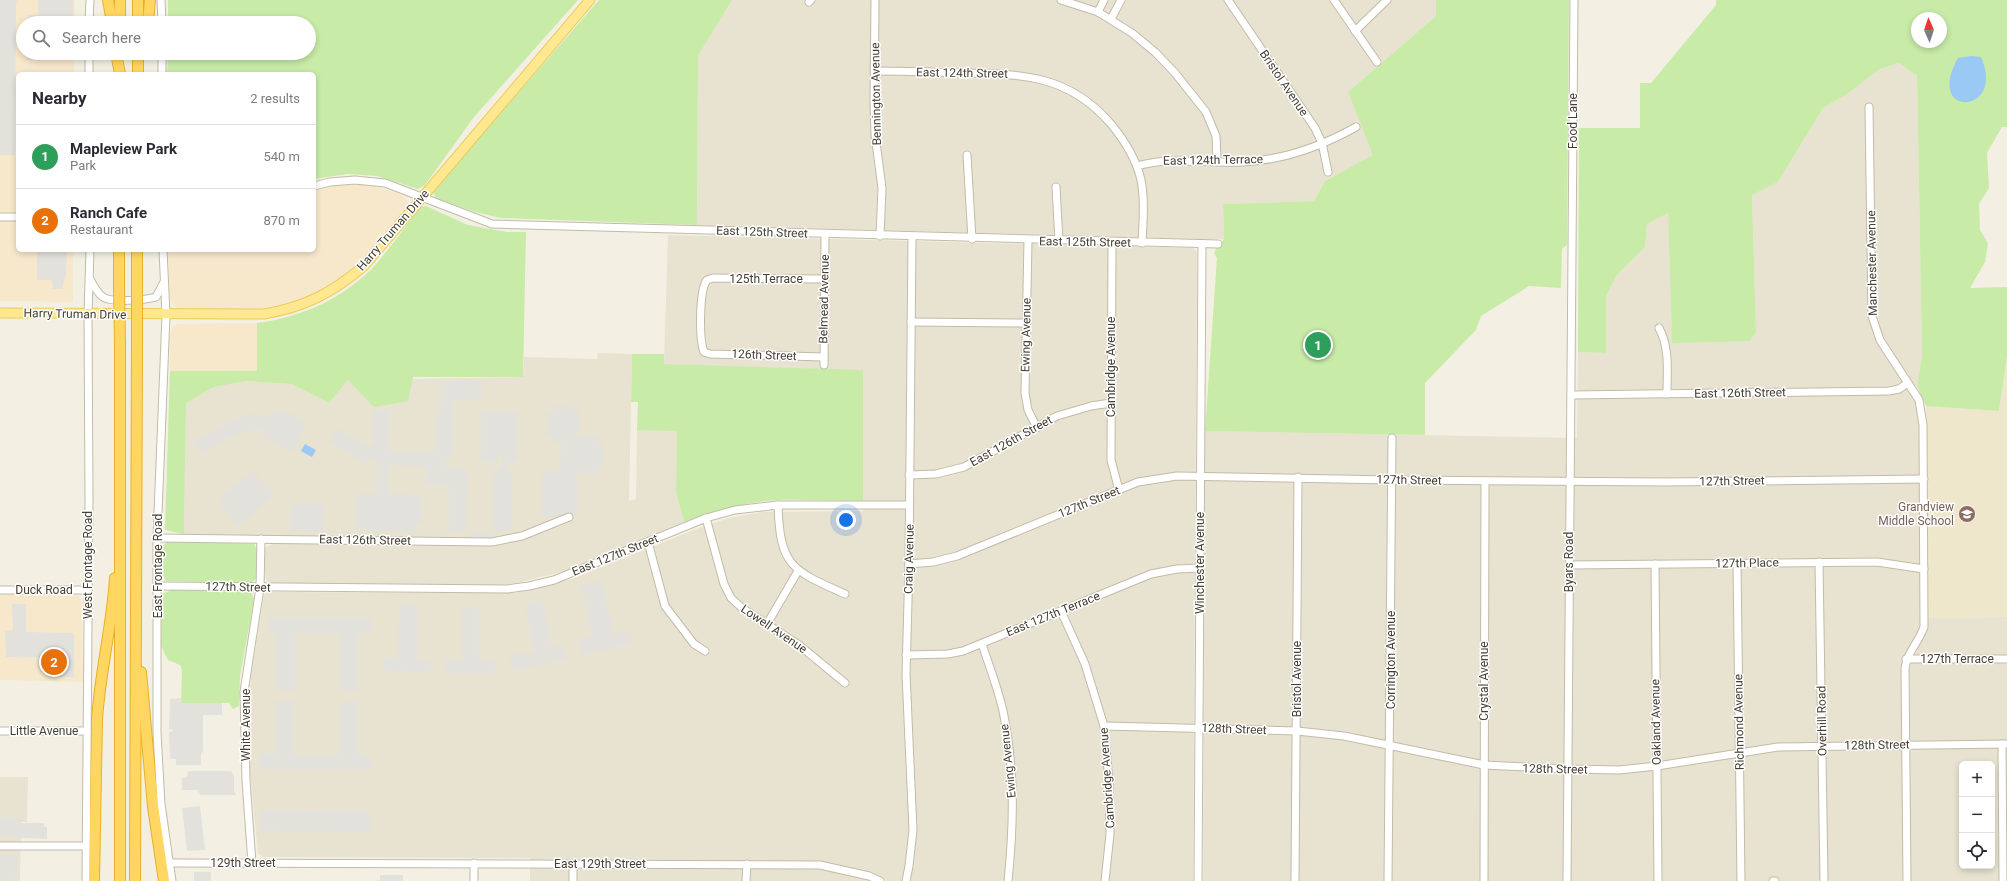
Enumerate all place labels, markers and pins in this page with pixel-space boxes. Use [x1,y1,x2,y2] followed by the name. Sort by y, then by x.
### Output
[1305,330,1331,360] pin: 1
[1878,500,1954,528] place label: Grandview Middle School
[1957,504,1977,524] school or university icon: Grandview Middle School
[41,647,67,677] pin: 2

